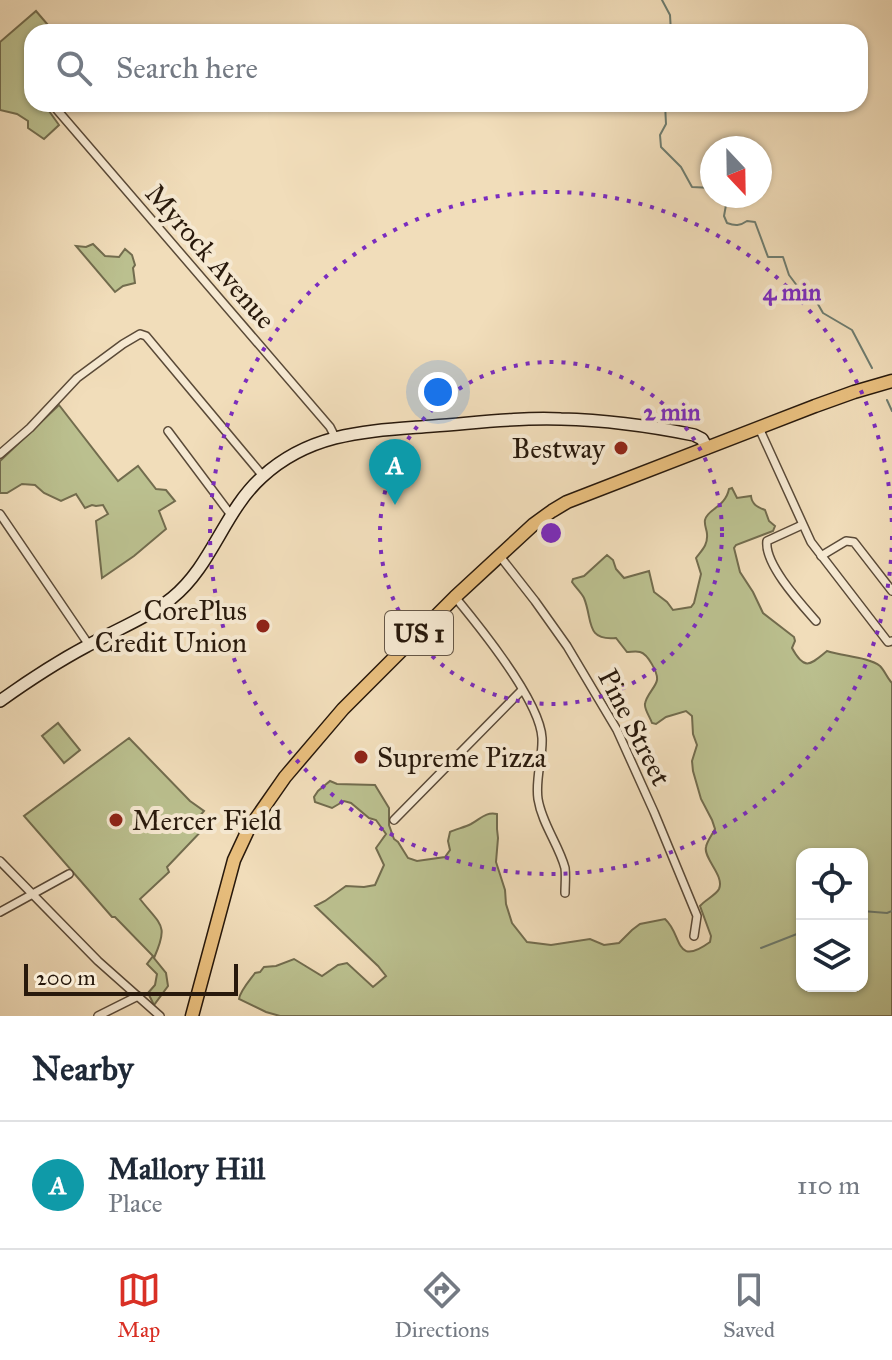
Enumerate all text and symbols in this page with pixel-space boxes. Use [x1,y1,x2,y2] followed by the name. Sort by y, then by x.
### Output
[24,24,868,112] search box
[52,46,96,90] icon: search
[116,50,258,86] text: Search here
[700,136,772,208] north arrow
[138,177,283,336] street label: Myrock Avenue
[763,277,821,307] text: 4 min
[418,372,458,412] your location
[644,397,700,427] text: 2 min
[512,431,606,466] place label: Bestway
[369,439,421,505] pin: A
[612,439,630,457] marker: Bestway
[537,519,565,547] centre of rings
[95,593,247,660] place label: CorePlus Credit Union
[385,611,453,655] road number: US 1
[254,617,272,635] marker: CorePlus Credit Union
[590,663,679,791] street label: Pine Street
[377,740,547,775] place label: Supreme Pizza
[352,748,370,766] marker: Supreme Pizza
[132,803,282,838] place label: Mercer Field
[107,811,125,829] marker: Mercer Field
[796,848,868,992] map controls
[796,848,868,920] button: locate
[796,920,868,992] button: layers
[24,960,238,996] scale bar
[36,964,96,991] text: 200 m
[32,1048,134,1089] text: Nearby
[108,1151,265,1187] text: Mallory Hill
[49,1169,67,1201] text: A
[797,1169,860,1201] text: 110 m
[108,1187,163,1219] text: Place
[117,1268,161,1343] tab: Map
[394,1268,489,1343] tab: Directions
[723,1268,775,1343] tab: Saved

